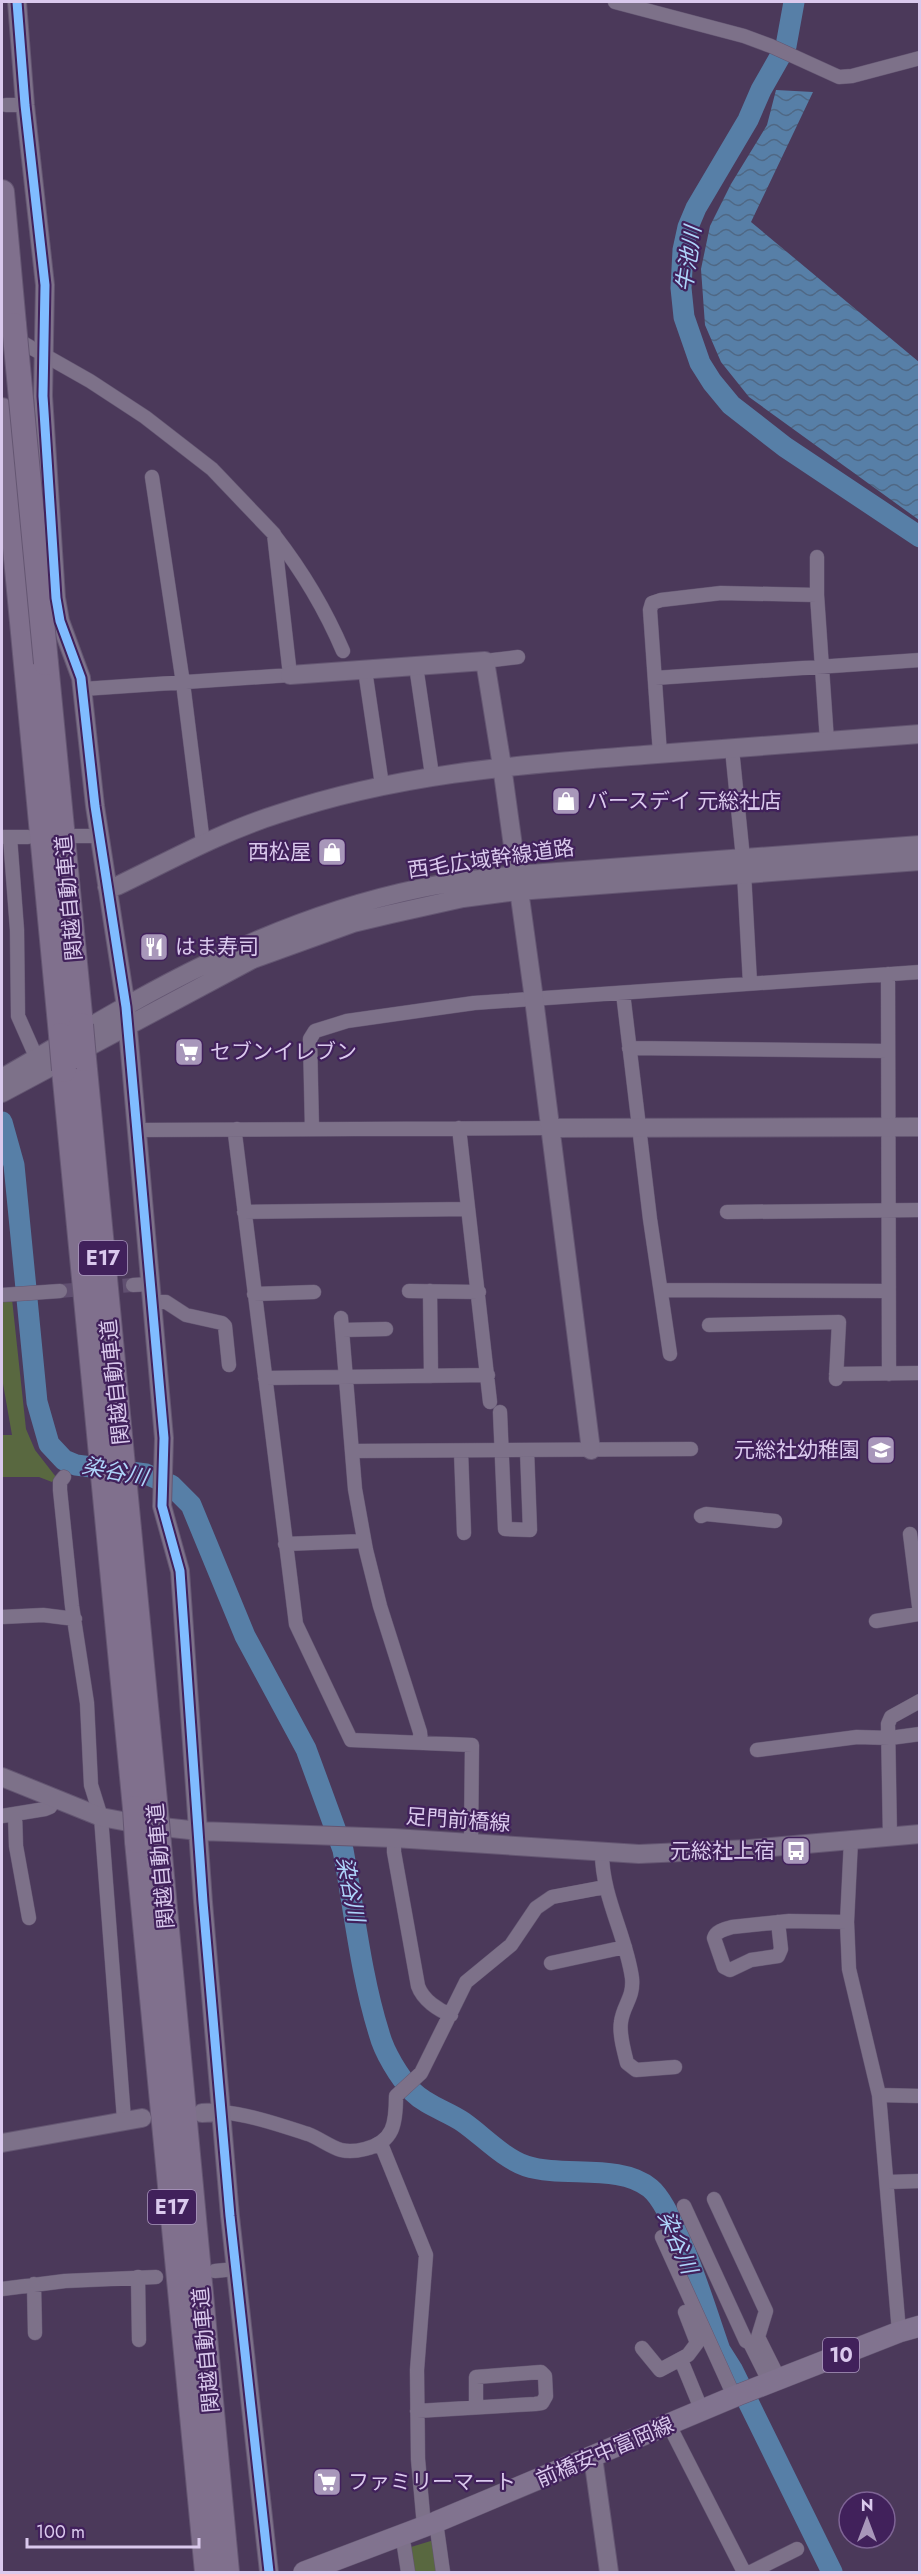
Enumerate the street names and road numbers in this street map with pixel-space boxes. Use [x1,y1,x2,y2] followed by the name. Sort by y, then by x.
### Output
[406,832,576,886] street label: 西毛広域幹線道路
[49,834,89,962] street label: 関越自動車道
[79,1241,127,1275] road number: E17
[93,1318,137,1446] street label: 関越自動車道
[405,1801,511,1839] street label: 足門前橋線
[141,1802,181,1930] street label: 関越自動車道
[148,2190,196,2224] road number: E17
[186,2286,226,2414] street label: 関越自動車道
[823,2338,859,2372] road number: 10
[531,2409,679,2495] street label: 前橋安中富岡線

